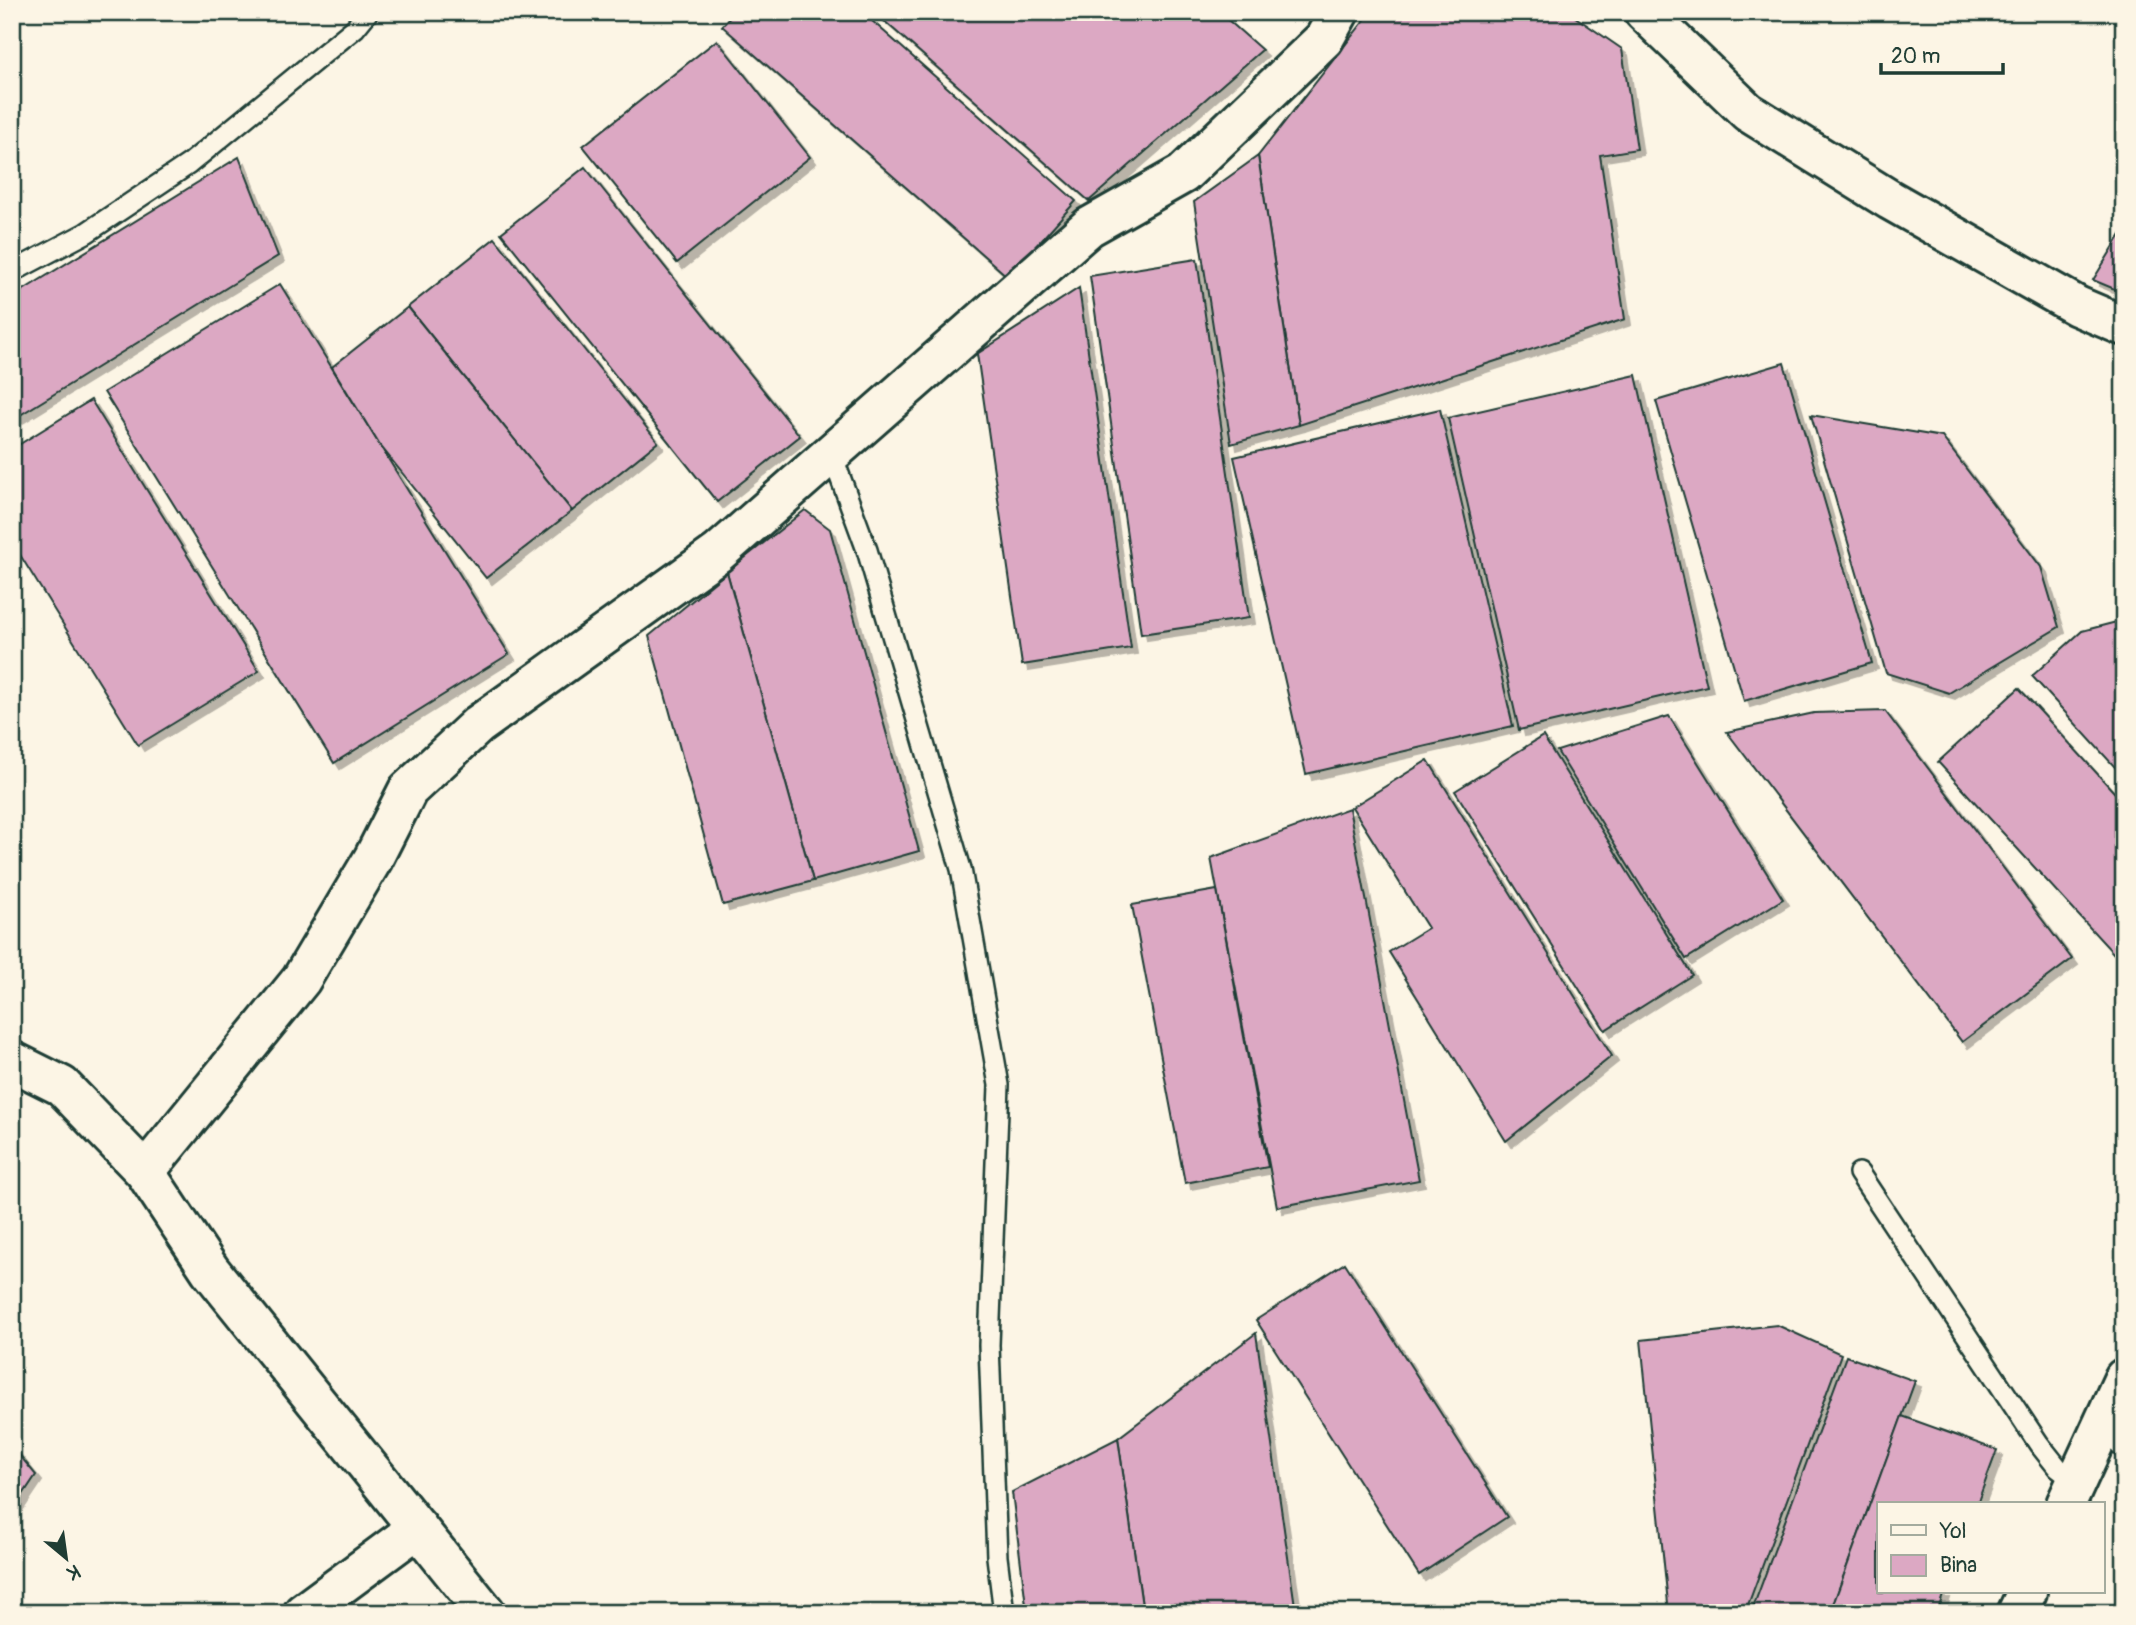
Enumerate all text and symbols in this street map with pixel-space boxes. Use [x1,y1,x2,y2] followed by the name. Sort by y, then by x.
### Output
[1881,32,2003,76] scale bar
[1891,43,1940,70] text: 20 m
[1877,1502,2104,1594] legend
[1939,1518,1967,1545] text: Yol
[32,1524,102,1594] north arrow
[1940,1552,1977,1579] text: Bina
[62,1559,85,1586] text: K

